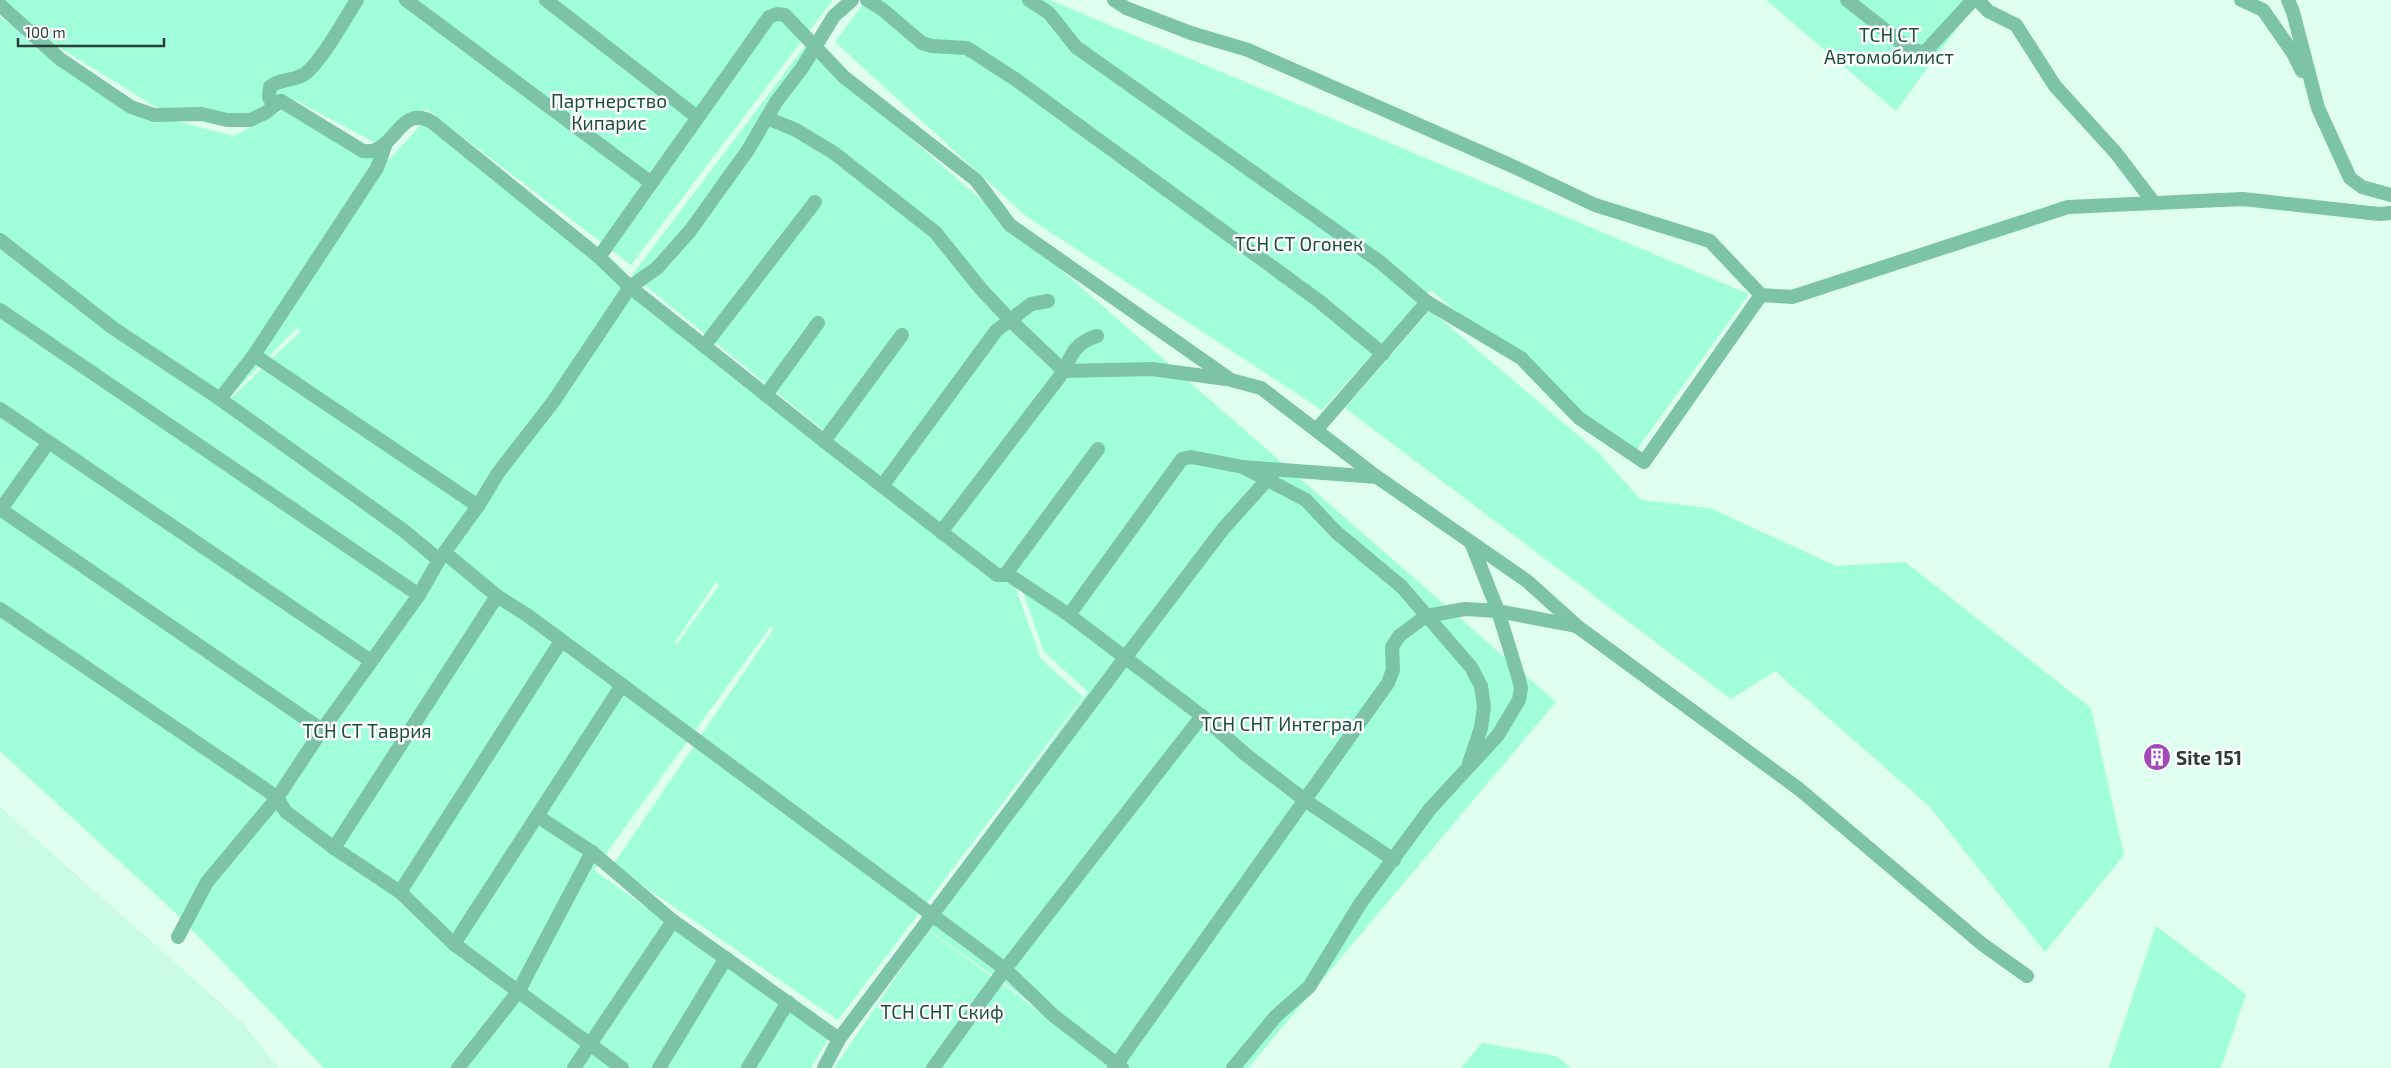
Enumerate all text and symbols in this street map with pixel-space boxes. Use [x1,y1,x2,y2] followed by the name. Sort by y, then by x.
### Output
[18,15,164,47] scale bar
[25,23,66,41] text: 100 m
[1824,23,1954,68] park label: ТСН СТ Автомобилист
[551,89,667,134] park label: Партнерство Кипарис
[1235,232,1363,255] park label: ТСН СТ Огонек
[1201,712,1363,735] park label: ТСН СНТ Интеграл
[302,719,432,742] park label: ТСН СТ Таврия
[2142,742,2172,772] building icon: Site 151
[2176,746,2242,769] place label: Site 151
[880,1000,1004,1023] park label: ТСН СНТ Скиф

